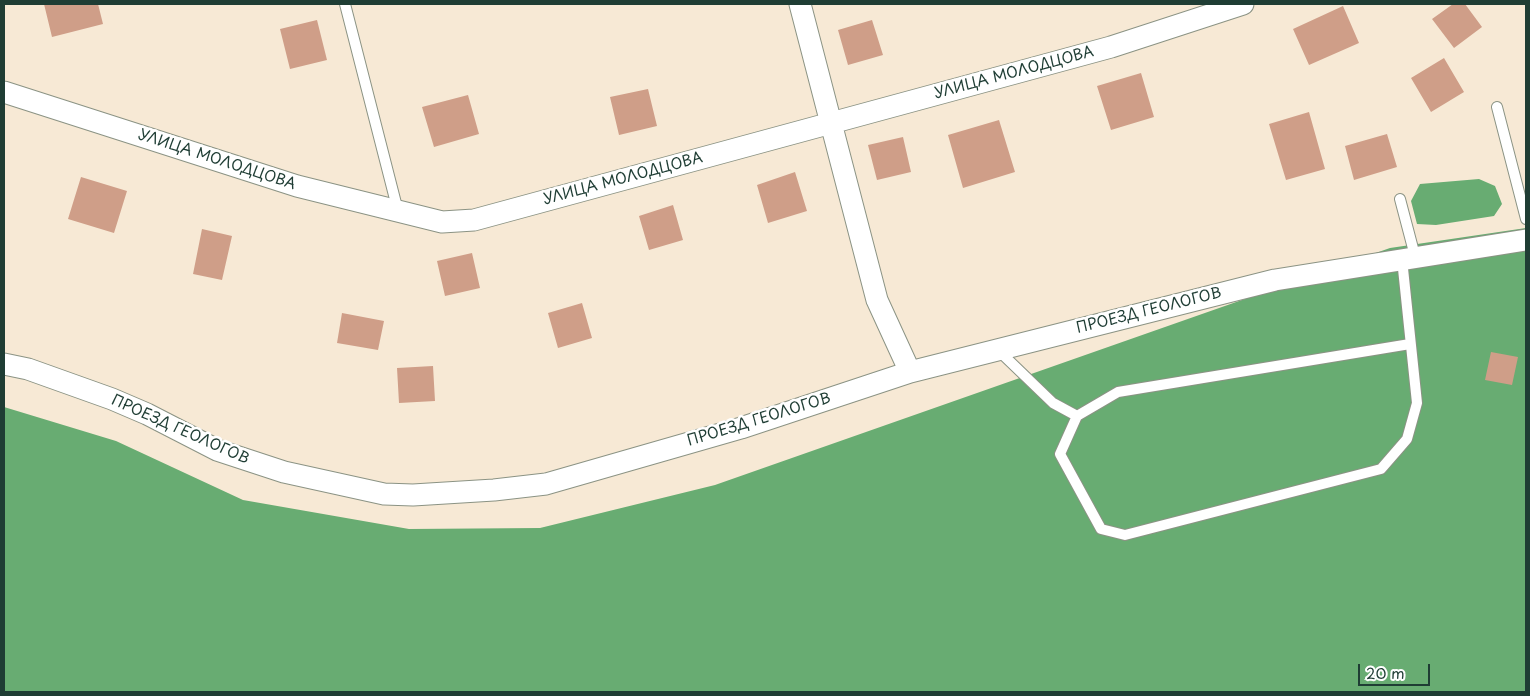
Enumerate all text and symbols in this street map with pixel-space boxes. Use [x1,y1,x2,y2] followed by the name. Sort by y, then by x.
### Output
[932,43,1096,103] street label: УЛИЦА МОЛОДЦОВА
[136,126,298,194] street label: УЛИЦА МОЛОДЦОВА
[541,149,705,209] street label: УЛИЦА МОЛОДЦОВА
[1075,284,1223,338] street label: ПРОЕЗД ГЕОЛОГОВ
[685,390,833,450] street label: ПРОЕЗД ГЕОЛОГОВ
[108,392,252,468] street label: ПРОЕЗД ГЕОЛОГОВ
[1360,654,1432,686] scale bar
[1366,661,1405,684] text: 20 m

